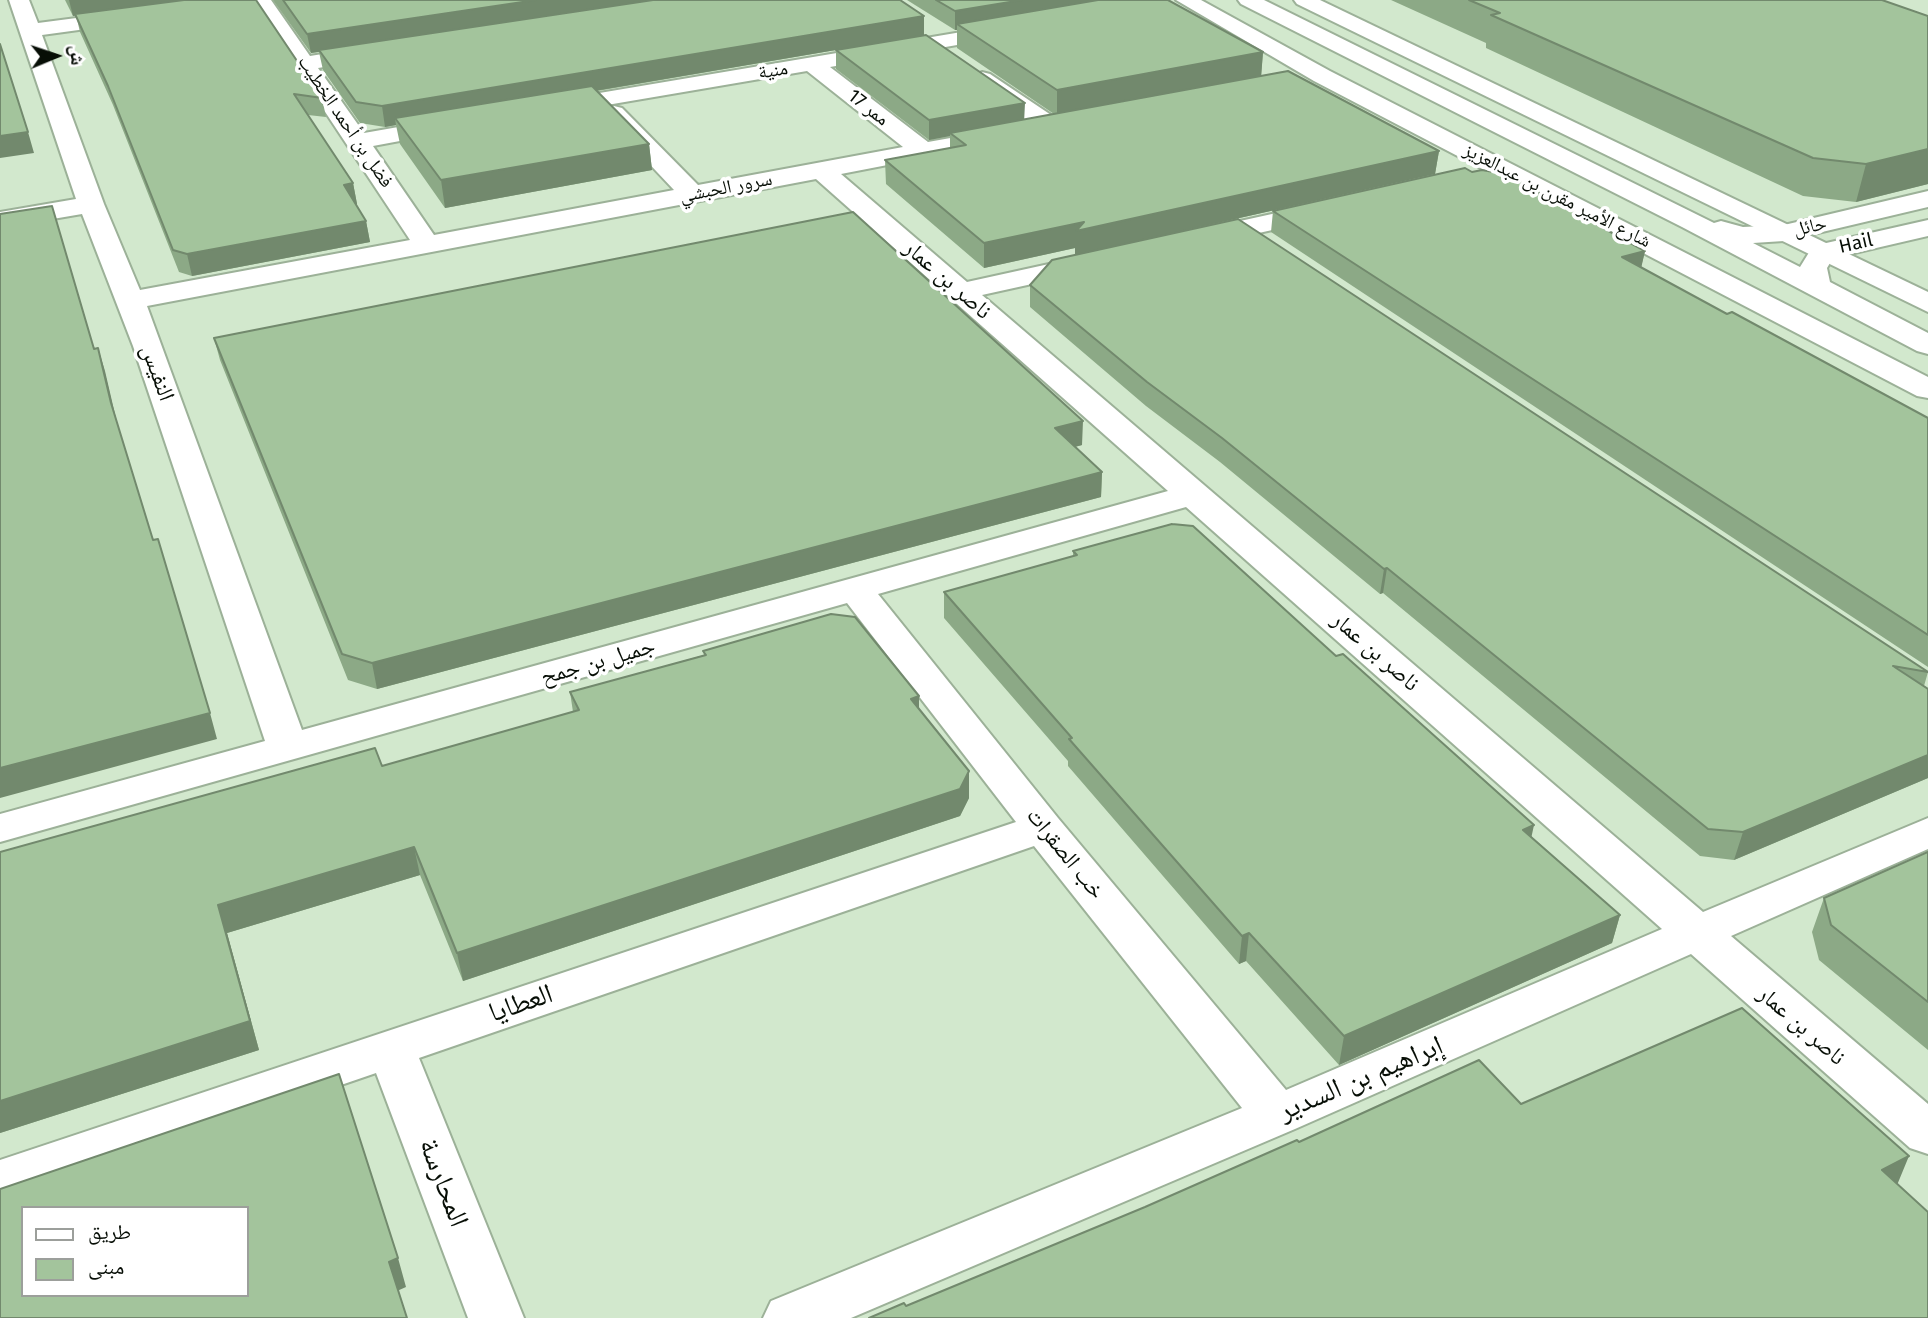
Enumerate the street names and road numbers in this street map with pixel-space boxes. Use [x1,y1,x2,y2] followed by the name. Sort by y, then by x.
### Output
[292,52,398,192] street label: فضل بن أحمد الخطيب
[757,57,789,85] street label: منية
[843,85,893,131] street label: ممر 17
[1459,139,1655,253] street label: شارع الأمير مقرن بن عبدالعزيز
[678,168,774,208] street label: سرور الحبشي
[1791,212,1829,242] street label: حائل
[1837,229,1875,259] street label: Hail
[897,234,997,326] street label: ناصر بن عمار
[134,341,180,405] street label: النفيس
[1325,606,1425,698] street label: ناصر بن عمار
[538,633,658,691] street label: جميل بن جمح
[1020,803,1110,905] street label: خب الصقرات
[485,977,557,1031] street label: العطايا
[1751,980,1851,1072] street label: ناصر بن عمار
[1274,1029,1448,1129] street label: إبراهيم بن السدير
[411,1134,475,1232] street label: المحارسة

